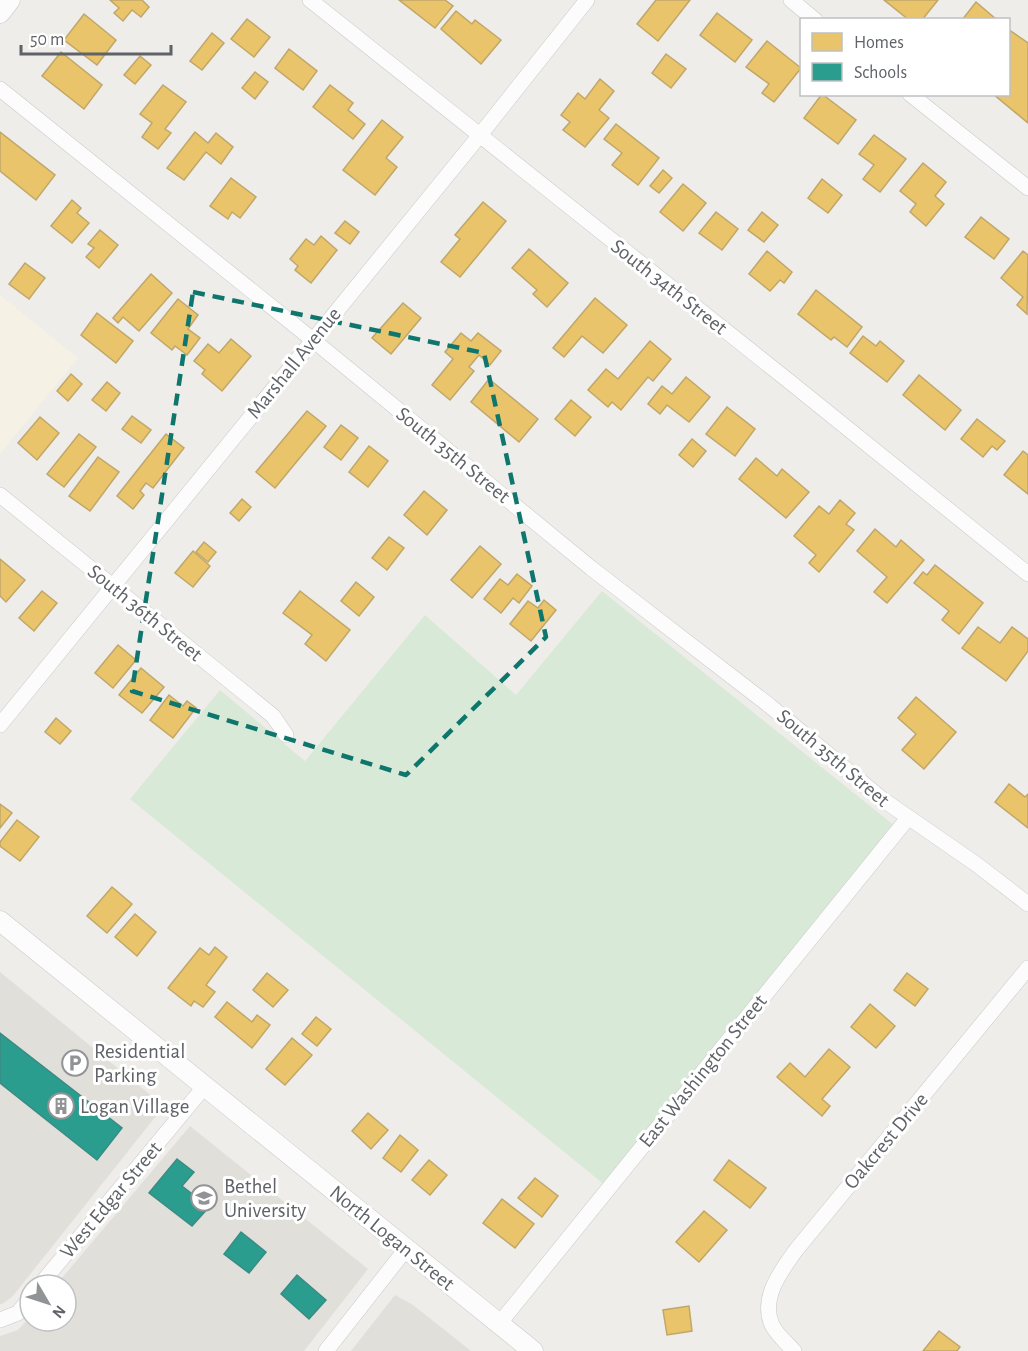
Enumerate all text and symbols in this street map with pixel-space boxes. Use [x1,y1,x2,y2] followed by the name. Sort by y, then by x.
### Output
[21,18,171,56] scale bar
[800,18,1010,96] legend
[30,31,64,49] text: 50 m
[854,34,904,52] text: Homes
[854,64,907,82] text: Schools
[607,235,731,339] street label: South 34th Street
[243,304,345,422] street label: Marshall Avenue
[392,403,514,507] street label: South 35th Street
[84,561,206,666] street label: South 36th Street
[773,705,893,811] street label: South 35th Street
[635,990,771,1151] street label: East Washington Street
[94,1041,186,1086] place label: Residential Parking
[60,1048,90,1078] parking icon: Residential Parking
[840,1089,932,1193] street label: Oakcrest Drive
[46,1091,76,1121] building icon: Logan Village
[80,1096,189,1117] place label: Logan Village
[56,1137,166,1262] street label: West Edgar Street
[224,1176,306,1221] place label: Bethel University
[326,1181,459,1295] street label: North Logan Street
[189,1183,219,1213] school or university icon: Bethel University
[18,1273,78,1333] north arrow
[49,1302,69,1321] text: N

